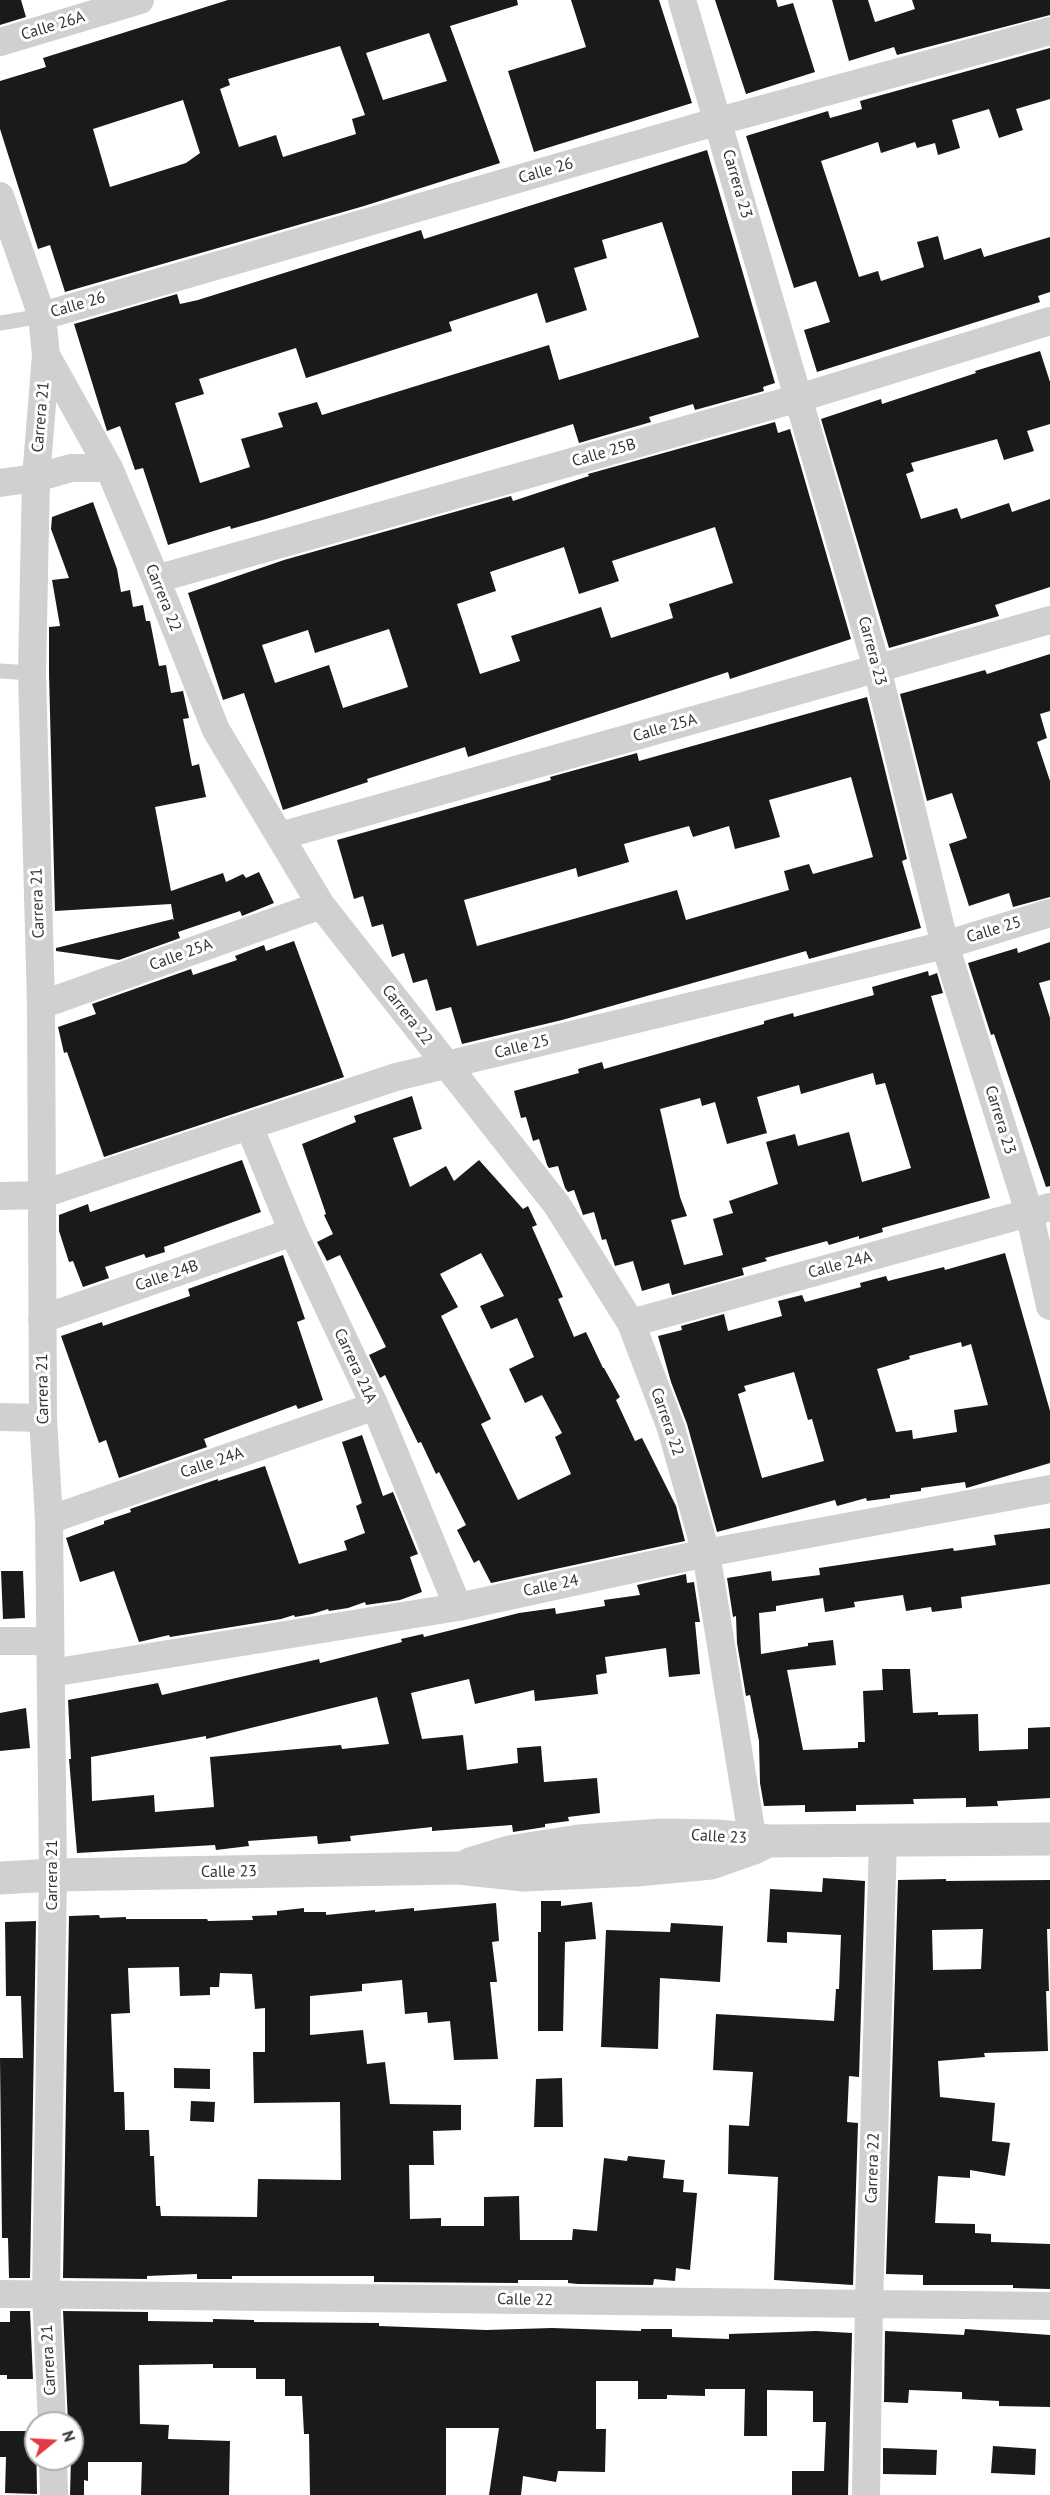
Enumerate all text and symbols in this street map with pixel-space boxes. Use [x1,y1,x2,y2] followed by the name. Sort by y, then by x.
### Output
[19,7,87,45] street label: Calle 26A
[718,147,756,221] street label: Carrera 23
[516,154,576,188] street label: Calle 26
[48,288,108,322] street label: Calle 26
[28,381,54,453] street label: Carrera 21
[570,435,638,471] street label: Calle 25B
[141,562,185,634] street label: Carrera 22
[854,614,890,688] street label: Carrera 23
[631,710,699,746] street label: Calle 25A
[27,867,49,939] street label: Carrera 21
[964,913,1024,947] street label: Calle 25
[147,935,215,975] street label: Calle 25A
[378,981,436,1049] street label: Carrera 22
[493,1031,551,1063] street label: Calle 25
[980,1083,1020,1157] street label: Carrera 23
[806,1247,874,1283] street label: Calle 24A
[133,1256,201,1296] street label: Calle 24B
[329,1326,381,1406] street label: Carrera 21A
[33,1353,53,1425] street label: Carrera 21
[646,1385,688,1459] street label: Carrera 22
[178,1443,246,1483] street label: Calle 24A
[522,1571,580,1601] street label: Calle 24
[691,1826,747,1848] street label: Calle 23
[42,1840,62,1910] street label: Carrera 21
[201,1862,257,1882] street label: Calle 23
[862,2132,884,2204] street label: Carrera 22
[497,2290,553,2310] street label: Calle 22
[38,2324,60,2396] street label: Carrera 21
[24,2411,84,2471] north arrow
[58,2428,80,2444] text: N

